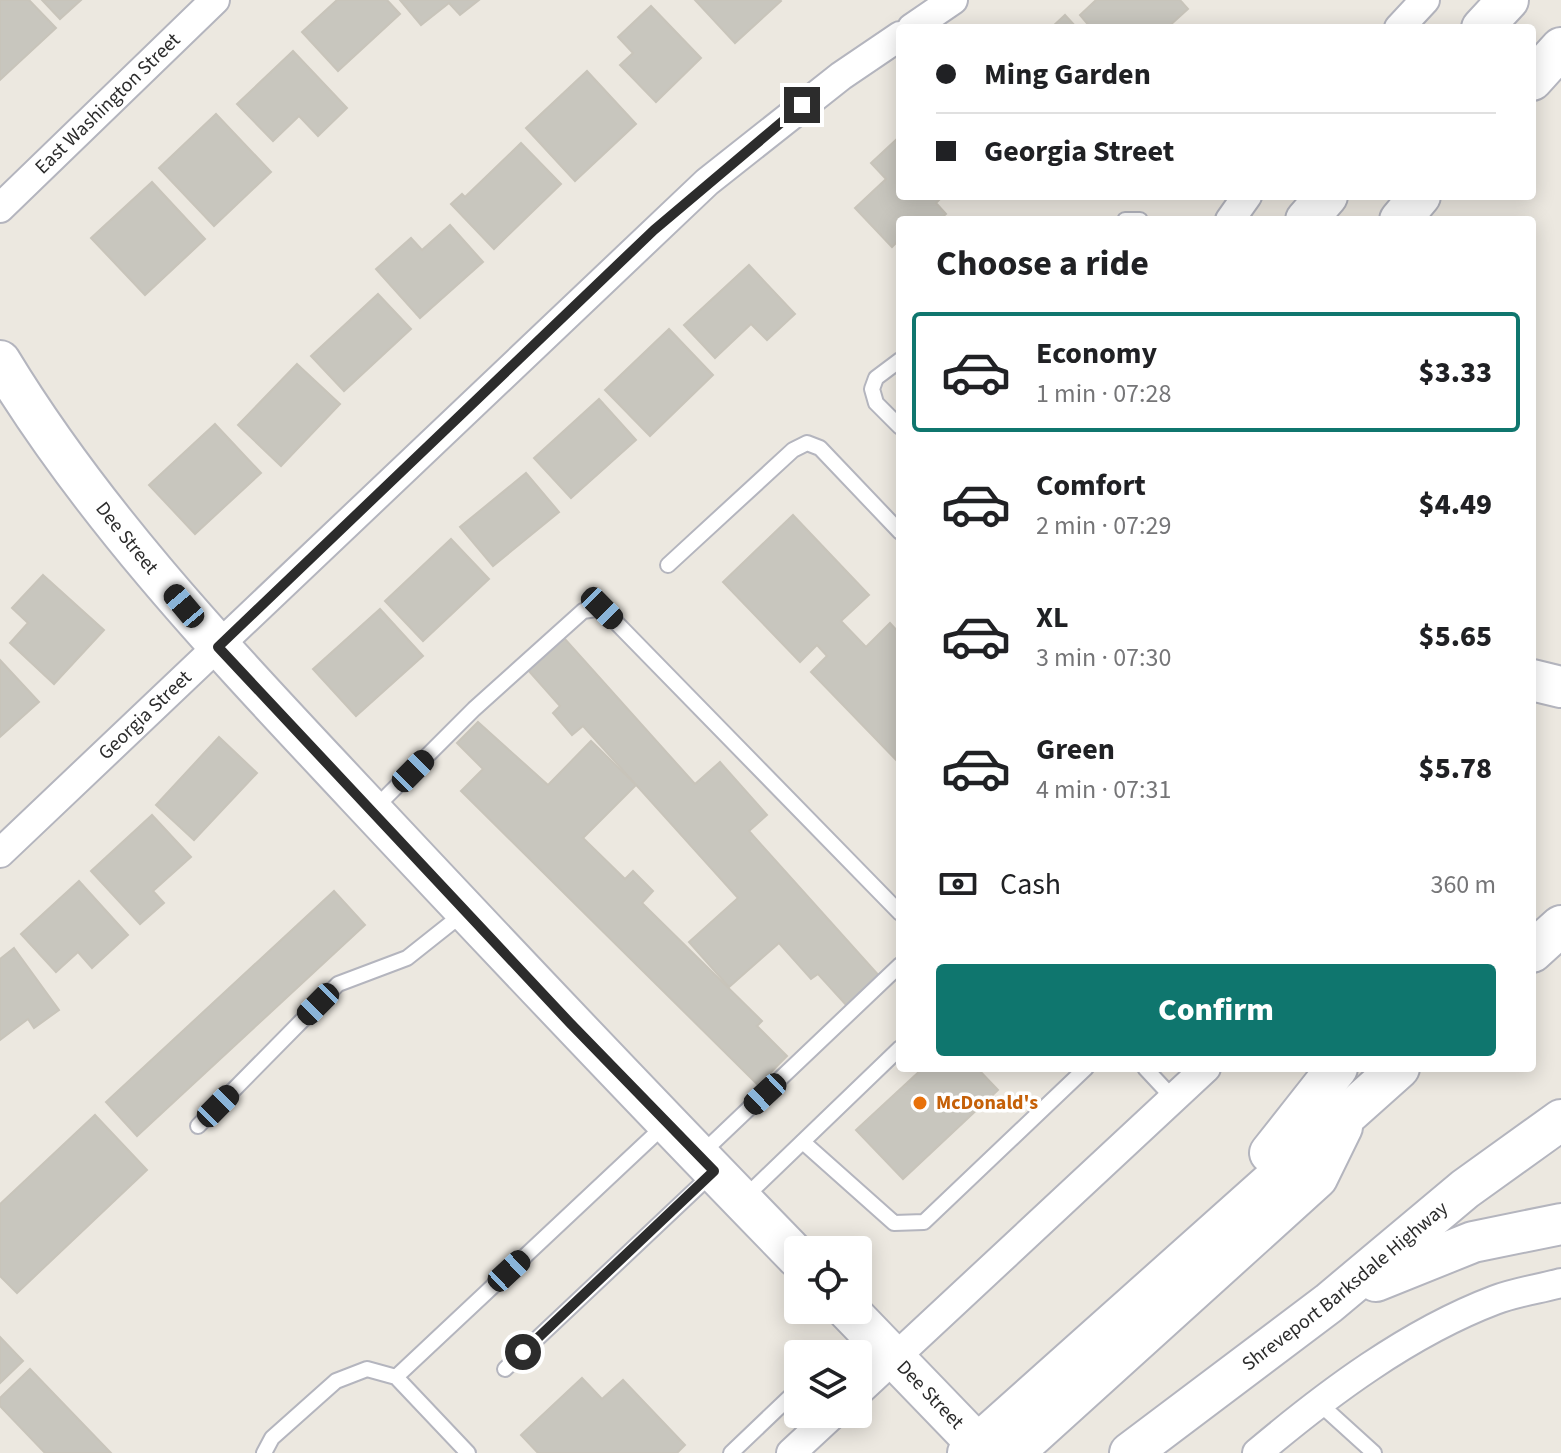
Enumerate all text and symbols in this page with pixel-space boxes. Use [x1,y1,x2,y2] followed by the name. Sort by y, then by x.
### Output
[29,27,187,181] street label: East Washington Street
[984,53,1151,96] text: Ming Garden
[784,87,820,123] route end
[984,130,1174,173] text: Georgia Street
[936,238,1149,289] text: Choose a ride
[1036,332,1157,375] text: Economy
[940,336,1012,408] icon: car
[1419,351,1492,394] text: $3.33
[1036,375,1171,412] text: 1 min · 07:28
[1036,464,1146,507] text: Comfort
[940,468,1012,540] icon: car
[1419,483,1492,526] text: $4.49
[89,496,165,581] street label: Dee Street
[1036,507,1171,544] text: 2 min · 07:29
[159,580,209,632] car
[577,583,627,633] car
[1036,596,1069,639] text: XL
[940,600,1012,672] icon: car
[1419,615,1492,658] text: $5.65
[1036,639,1171,676] text: 3 min · 07:30
[92,664,198,766] street label: Georgia Street
[1036,728,1115,771] text: Green
[940,732,1012,804] icon: car
[388,746,438,796] car
[1419,747,1492,790] text: $5.78
[1036,771,1171,808] text: 4 min · 07:31
[936,862,980,906] icon: cash
[1000,863,1061,906] text: Cash
[1430,866,1496,903] text: 360 m
[936,964,1496,1056] button: Confirm
[293,979,343,1029] car
[739,1069,791,1119] car
[193,1081,243,1131] car
[936,1089,1038,1117] place label: McDonald's
[911,1094,929,1112] marker: McDonald's
[1236,1195,1455,1378] street label: Shreveport Barksdale Highway
[784,1236,872,1428] map controls
[784,1236,872,1324] button: locate
[483,1246,535,1296] car
[505,1334,541,1370] route start
[784,1340,872,1428] button: layers
[890,1354,970,1436] street label: Dee Street

